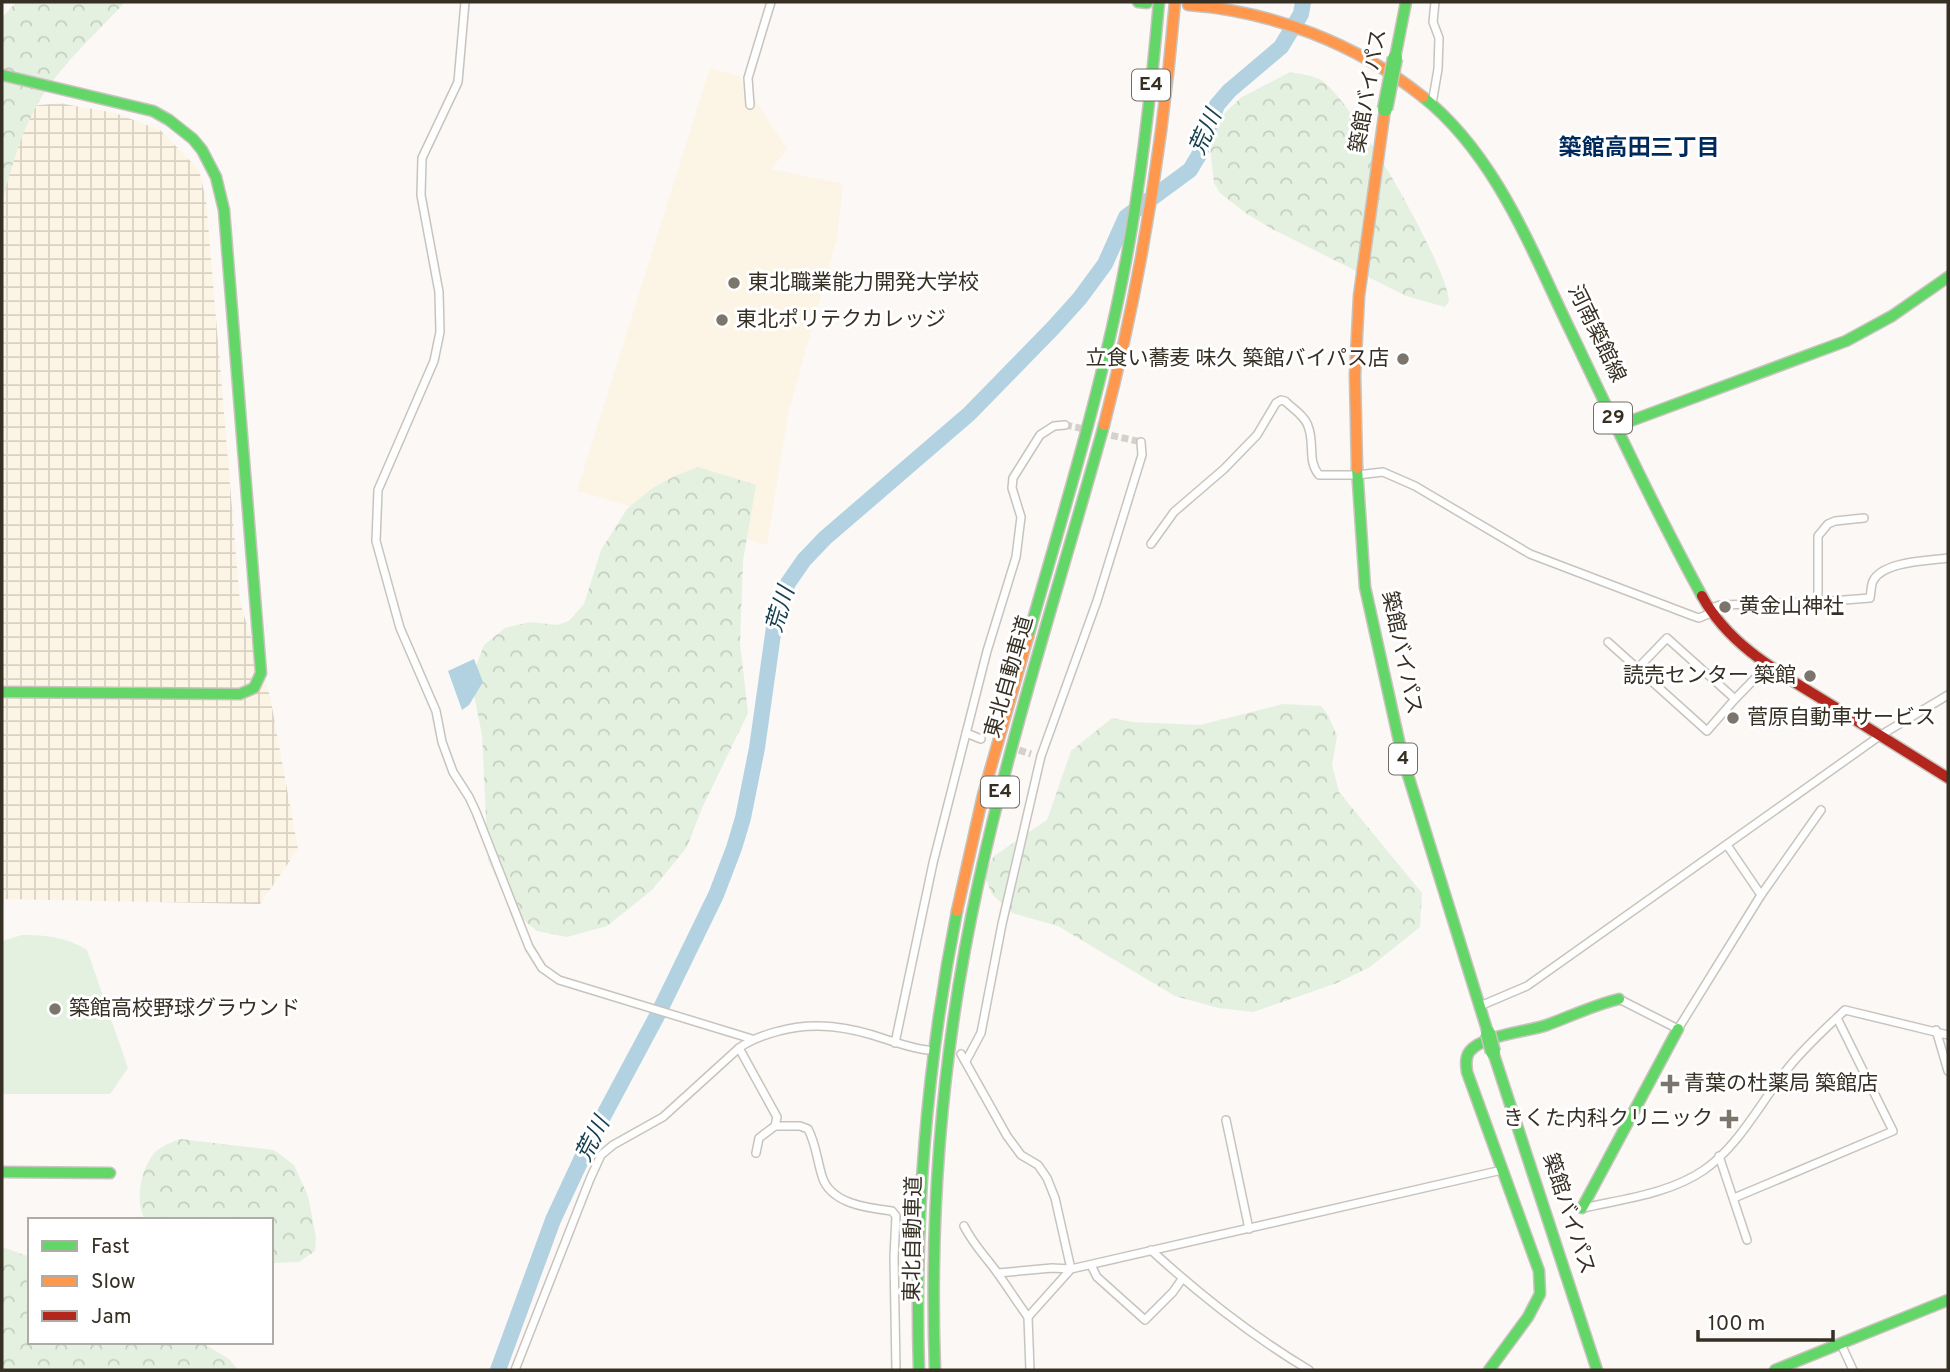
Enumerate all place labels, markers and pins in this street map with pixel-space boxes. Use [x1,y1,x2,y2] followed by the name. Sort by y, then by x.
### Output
[748,270,979,297] place label: 東北職業能力開発大学校
[726,275,742,291] marker: 東北職業能力開発大学校
[736,307,946,334] place label: 東北ポリテクカレッジ
[714,312,730,328] marker: 東北ポリテクカレッジ
[1086,346,1389,373] place label: 立食い蕎麦 味久 築館バイパス店
[1395,351,1411,367] marker: 立食い蕎麦 味久 築館バイパス店
[1739,594,1844,621] place label: 黄金山神社
[1717,599,1733,615] marker: 黄金山神社
[1623,663,1796,690] place label: 読売センター 築館
[1802,668,1818,684] marker: 読売センター 築館
[1747,705,1936,732] place label: 菅原自動車サービス
[1725,710,1741,726] marker: 菅原自動車サービス
[69,996,300,1023] place label: 築館高校野球グラウンド
[47,1001,63,1017] marker: 築館高校野球グラウンド
[1684,1071,1878,1098] place label: 青葉の杜薬局 築館店
[1662,1076,1678,1092] marker: 青葉の杜薬局 築館店
[1503,1106,1713,1133] place label: きくた内科クリニック
[1719,1109,1739,1129] marker: きくた内科クリニック

